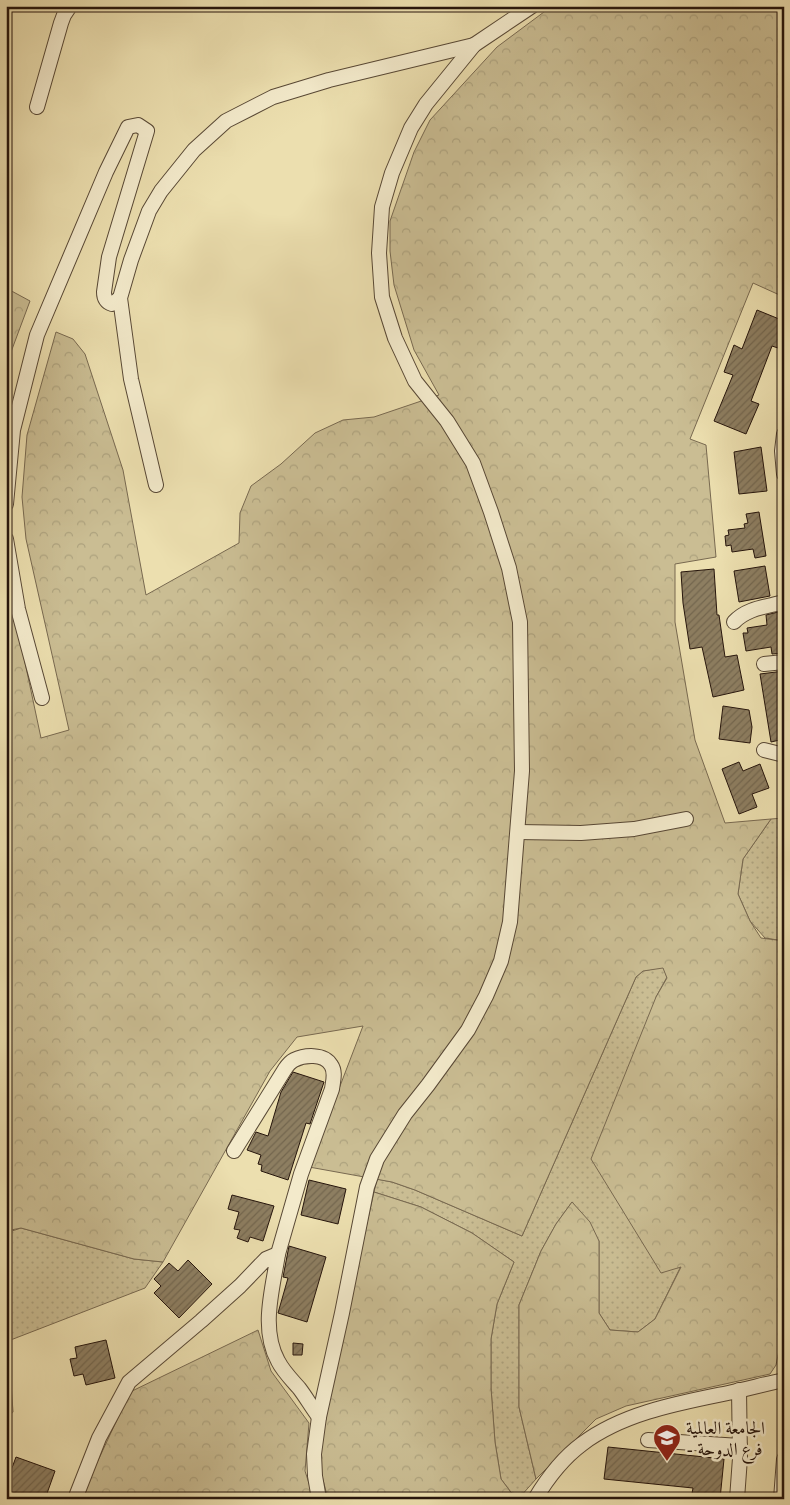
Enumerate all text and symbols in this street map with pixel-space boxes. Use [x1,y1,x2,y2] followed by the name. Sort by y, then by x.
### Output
[686,1417,765,1464] place label: الجامعة العالمية - فرع الدوحة
[652,1423,682,1462] school or university icon: الجامعة العالمية - فرع الدوحة

